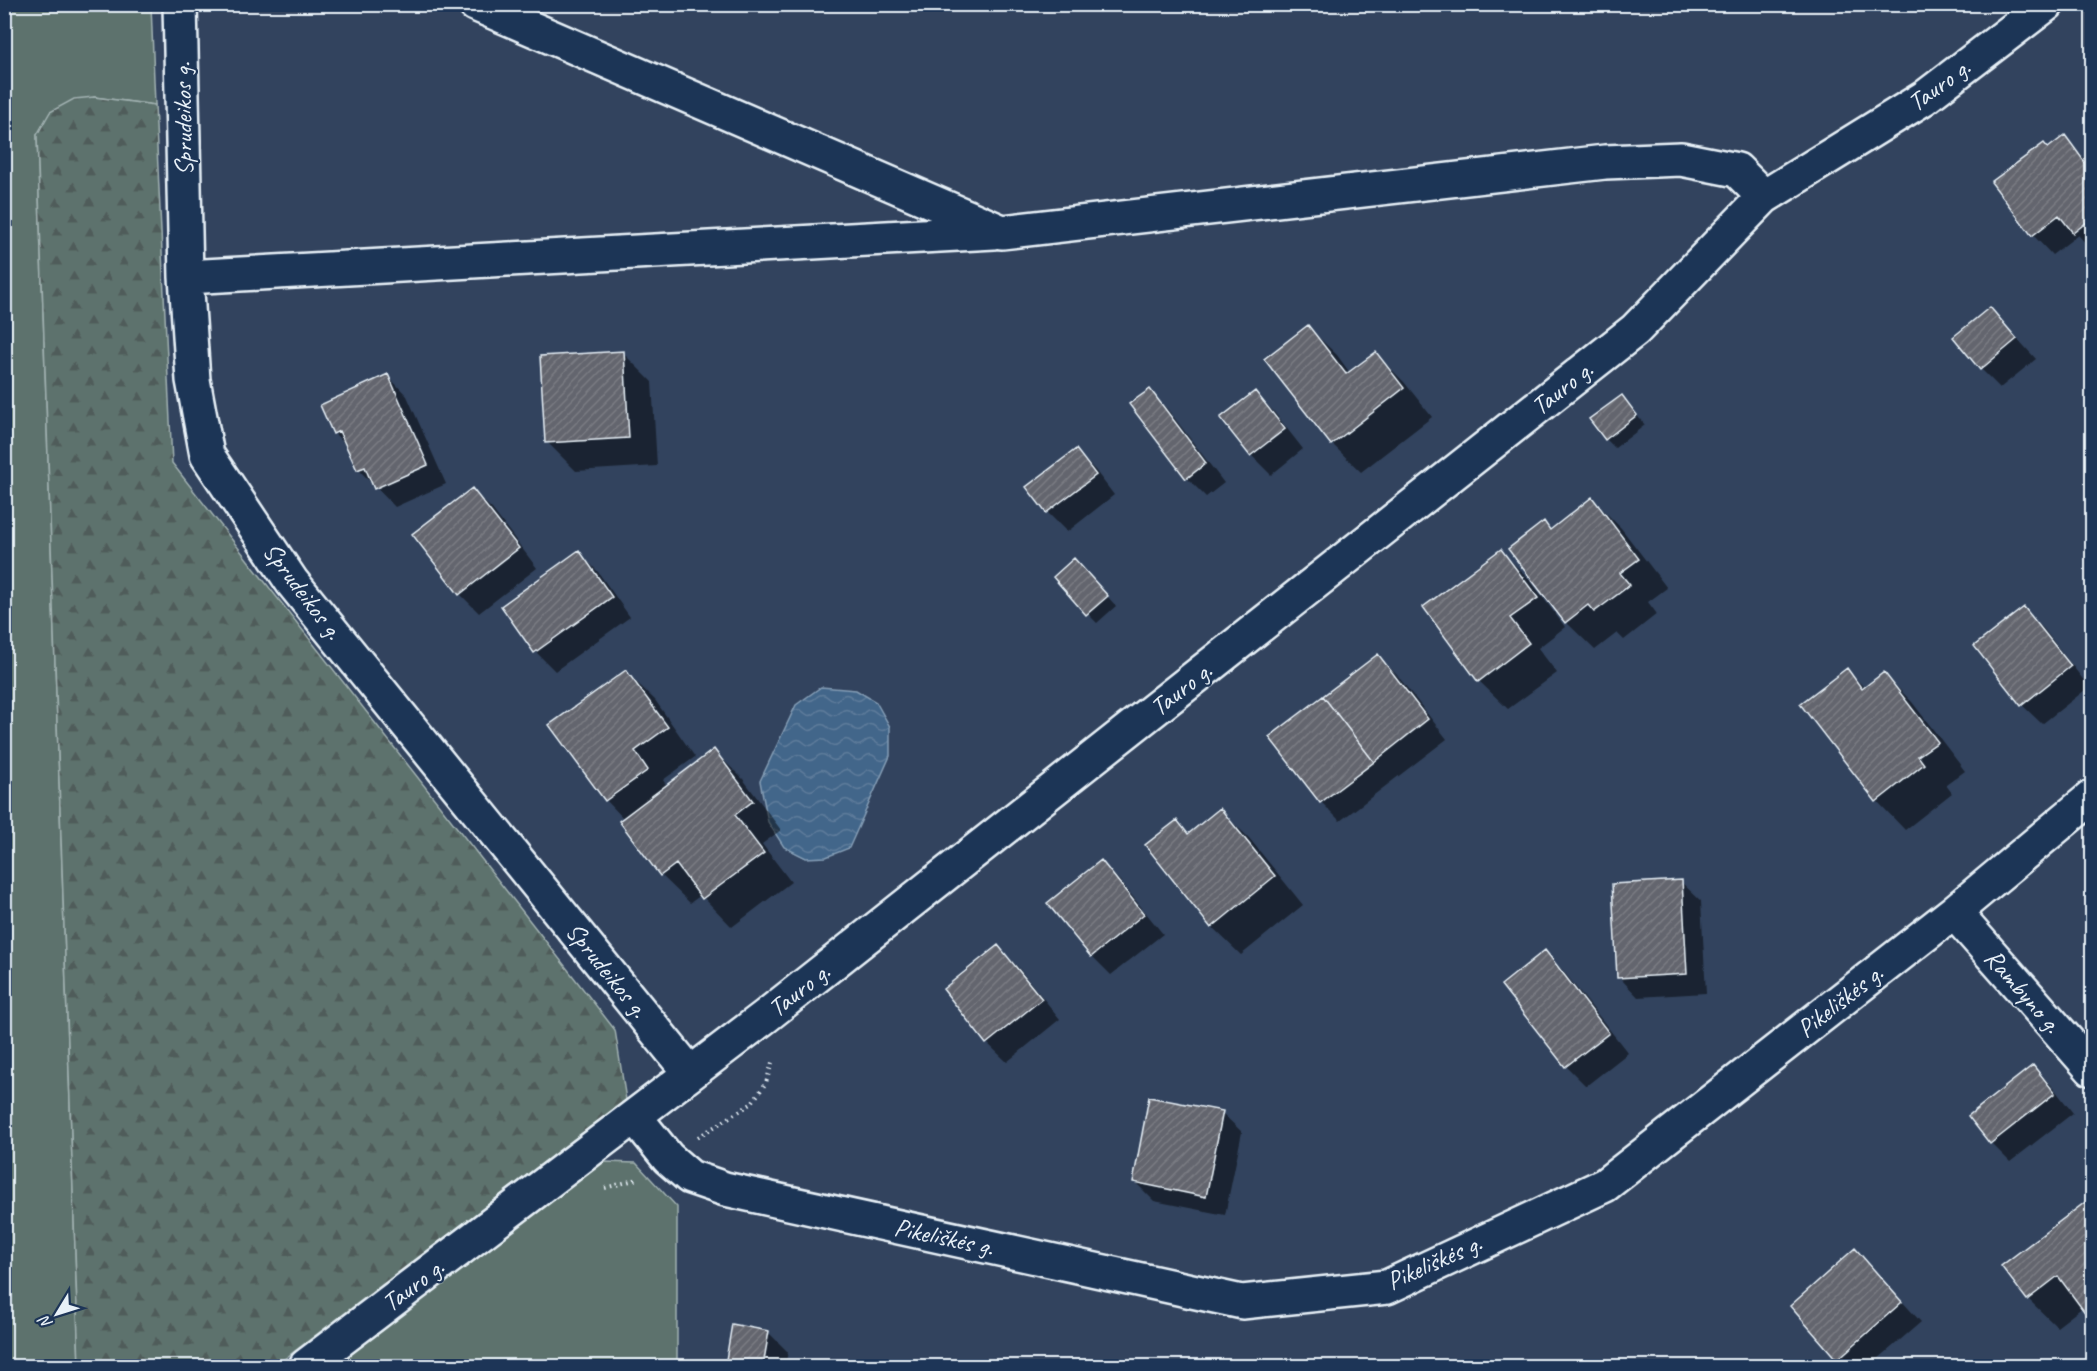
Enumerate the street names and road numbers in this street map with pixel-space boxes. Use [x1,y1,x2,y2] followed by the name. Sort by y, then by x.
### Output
[1901,51,1978,119] street label: Tauro g.
[165,61,200,176] street label: Sprudeikos g.
[1524,353,1600,422] street label: Tauro g.
[256,536,351,647] street label: Sprudeikos g.
[1143,654,1219,723] street label: Tauro g.
[558,916,656,1025] street label: Sprudeikos g.
[1977,942,2069,1041] street label: Rambyno g.
[761,955,837,1024] street label: Tauro g.
[1790,956,1891,1045] street label: Pikeliškės g.
[891,1210,998,1264] street label: Pikeliškės g.
[1381,1226,1487,1298] street label: Pikeliškės g.
[375,1250,451,1319] street label: Tauro g.

